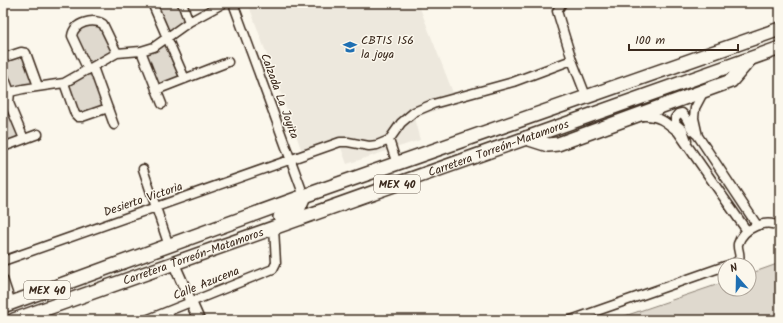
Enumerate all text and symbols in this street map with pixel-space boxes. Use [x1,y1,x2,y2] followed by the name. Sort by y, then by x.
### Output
[629,26,738,52] scale bar
[361,31,414,64] place label: CBTIS 156 la joya
[635,31,666,50] text: 100 m
[342,39,358,55] school or university icon: CBTIS 156 la joya
[255,51,304,142] street label: Calzada La Joyita
[425,115,572,182] street label: Carretera Torreón-Matamoros
[374,175,420,193] road number: MEX 40
[101,177,186,222] street label: Desierto Victoria
[120,223,266,291] street label: Carretera Torreón-Matamoros
[717,257,757,297] north arrow
[728,259,740,278] text: N
[170,261,243,305] street label: Calle Azucena
[24,281,70,299] road number: MEX 40

